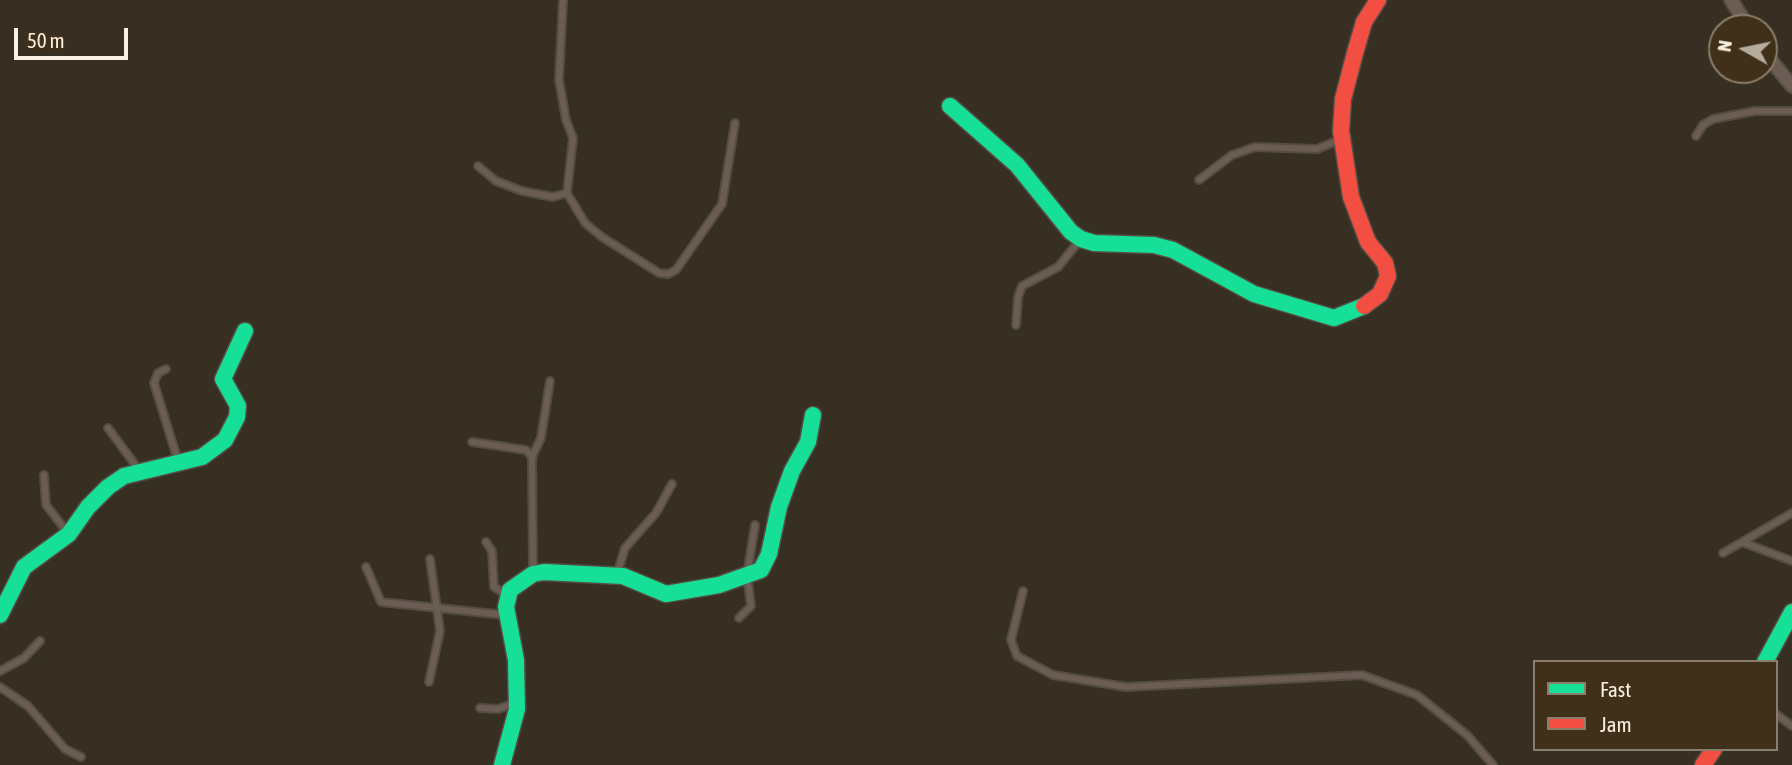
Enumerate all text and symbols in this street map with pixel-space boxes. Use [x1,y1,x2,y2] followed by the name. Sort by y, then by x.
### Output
[18,14,131,58] scale bar
[1708,14,1778,84] north arrow
[27,28,65,52] text: 50 m
[1712,39,1736,53] text: N
[1533,660,1778,751] legend
[1600,677,1631,701] text: Fast
[1600,712,1632,736] text: Jam

